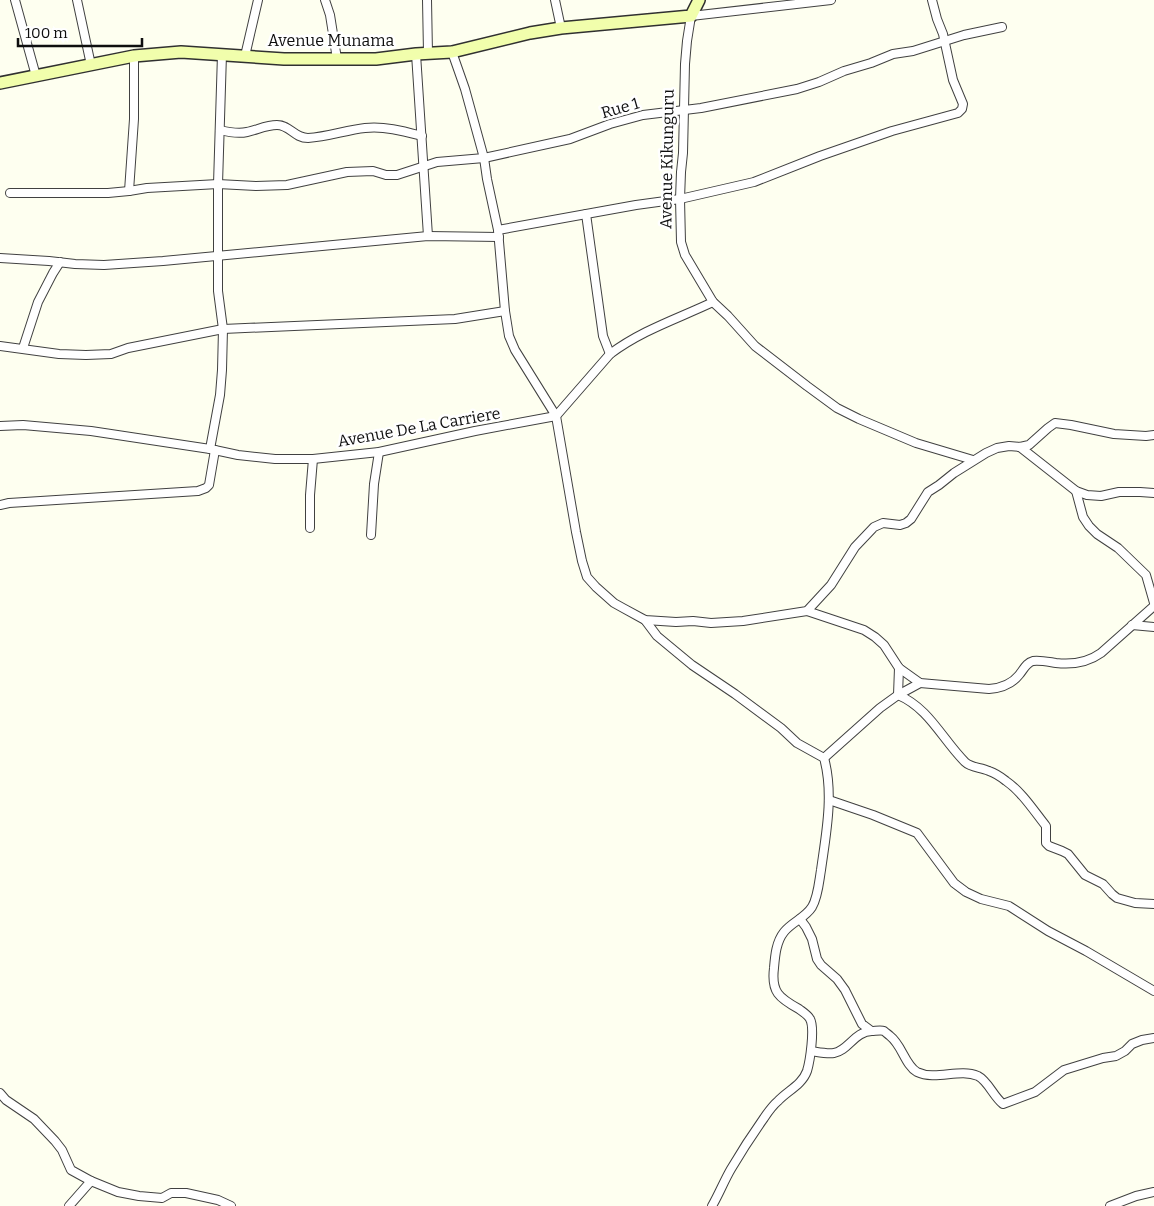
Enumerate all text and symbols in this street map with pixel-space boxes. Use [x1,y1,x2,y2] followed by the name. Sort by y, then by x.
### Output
[18,15,141,47] scale bar
[25,24,68,42] text: 100 m
[268,31,395,50] street label: Avenue Munama
[656,89,678,229] street label: Avenue Kikunguru
[599,93,642,122] street label: Rue 1
[336,403,502,451] street label: Avenue De La Carriere

